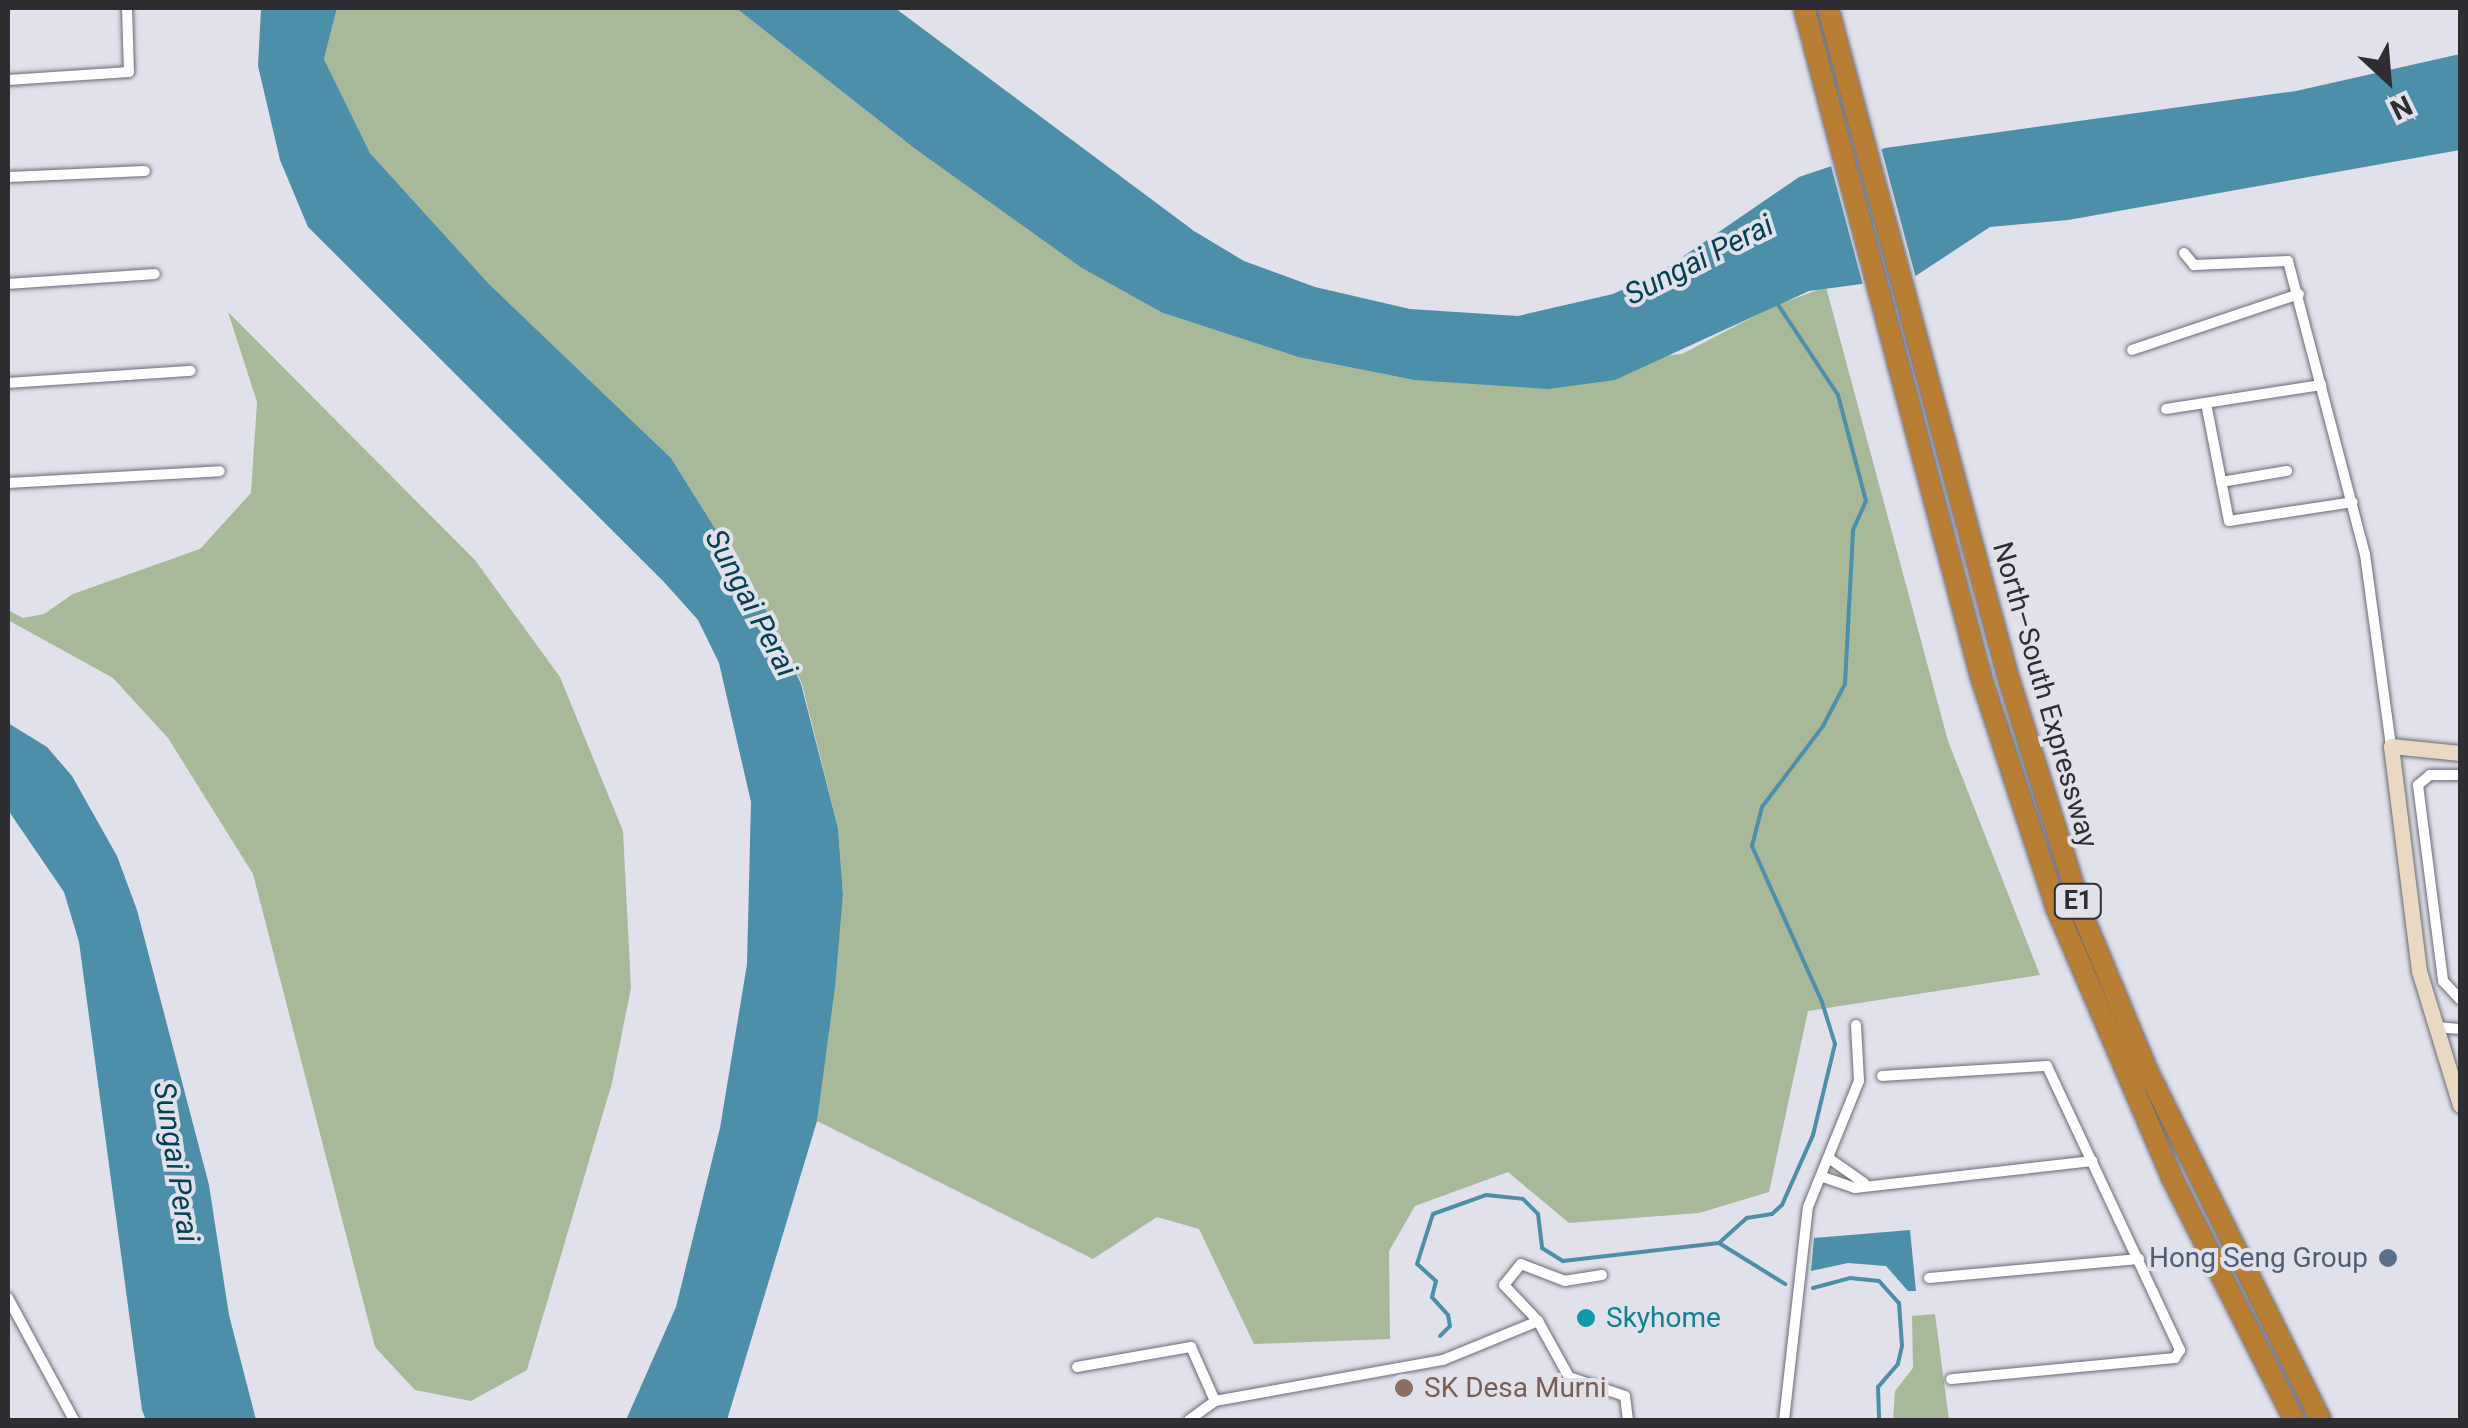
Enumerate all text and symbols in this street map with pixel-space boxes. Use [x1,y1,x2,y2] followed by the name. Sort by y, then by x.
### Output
[2338,30,2438,130] north arrow
[2385,88,2417,127] text: N
[1619,207,1779,313] water label: Sungai Perai
[697,523,805,683] water label: Sungai Perai
[1985,538,2105,852] street label: North–South Expressway
[2053,881,2103,921] road number: E1
[146,1079,206,1245] water label: Sungai Perai
[2149,1241,2368,1275] place label: Hong Seng Group
[2377,1247,2399,1269] marker: Hong Seng Group
[1606,1301,1721,1335] place label: Skyhome
[1575,1307,1597,1329] marker: Skyhome
[1424,1371,1607,1405] place label: SK Desa Murni
[1393,1377,1415,1399] marker: SK Desa Murni

